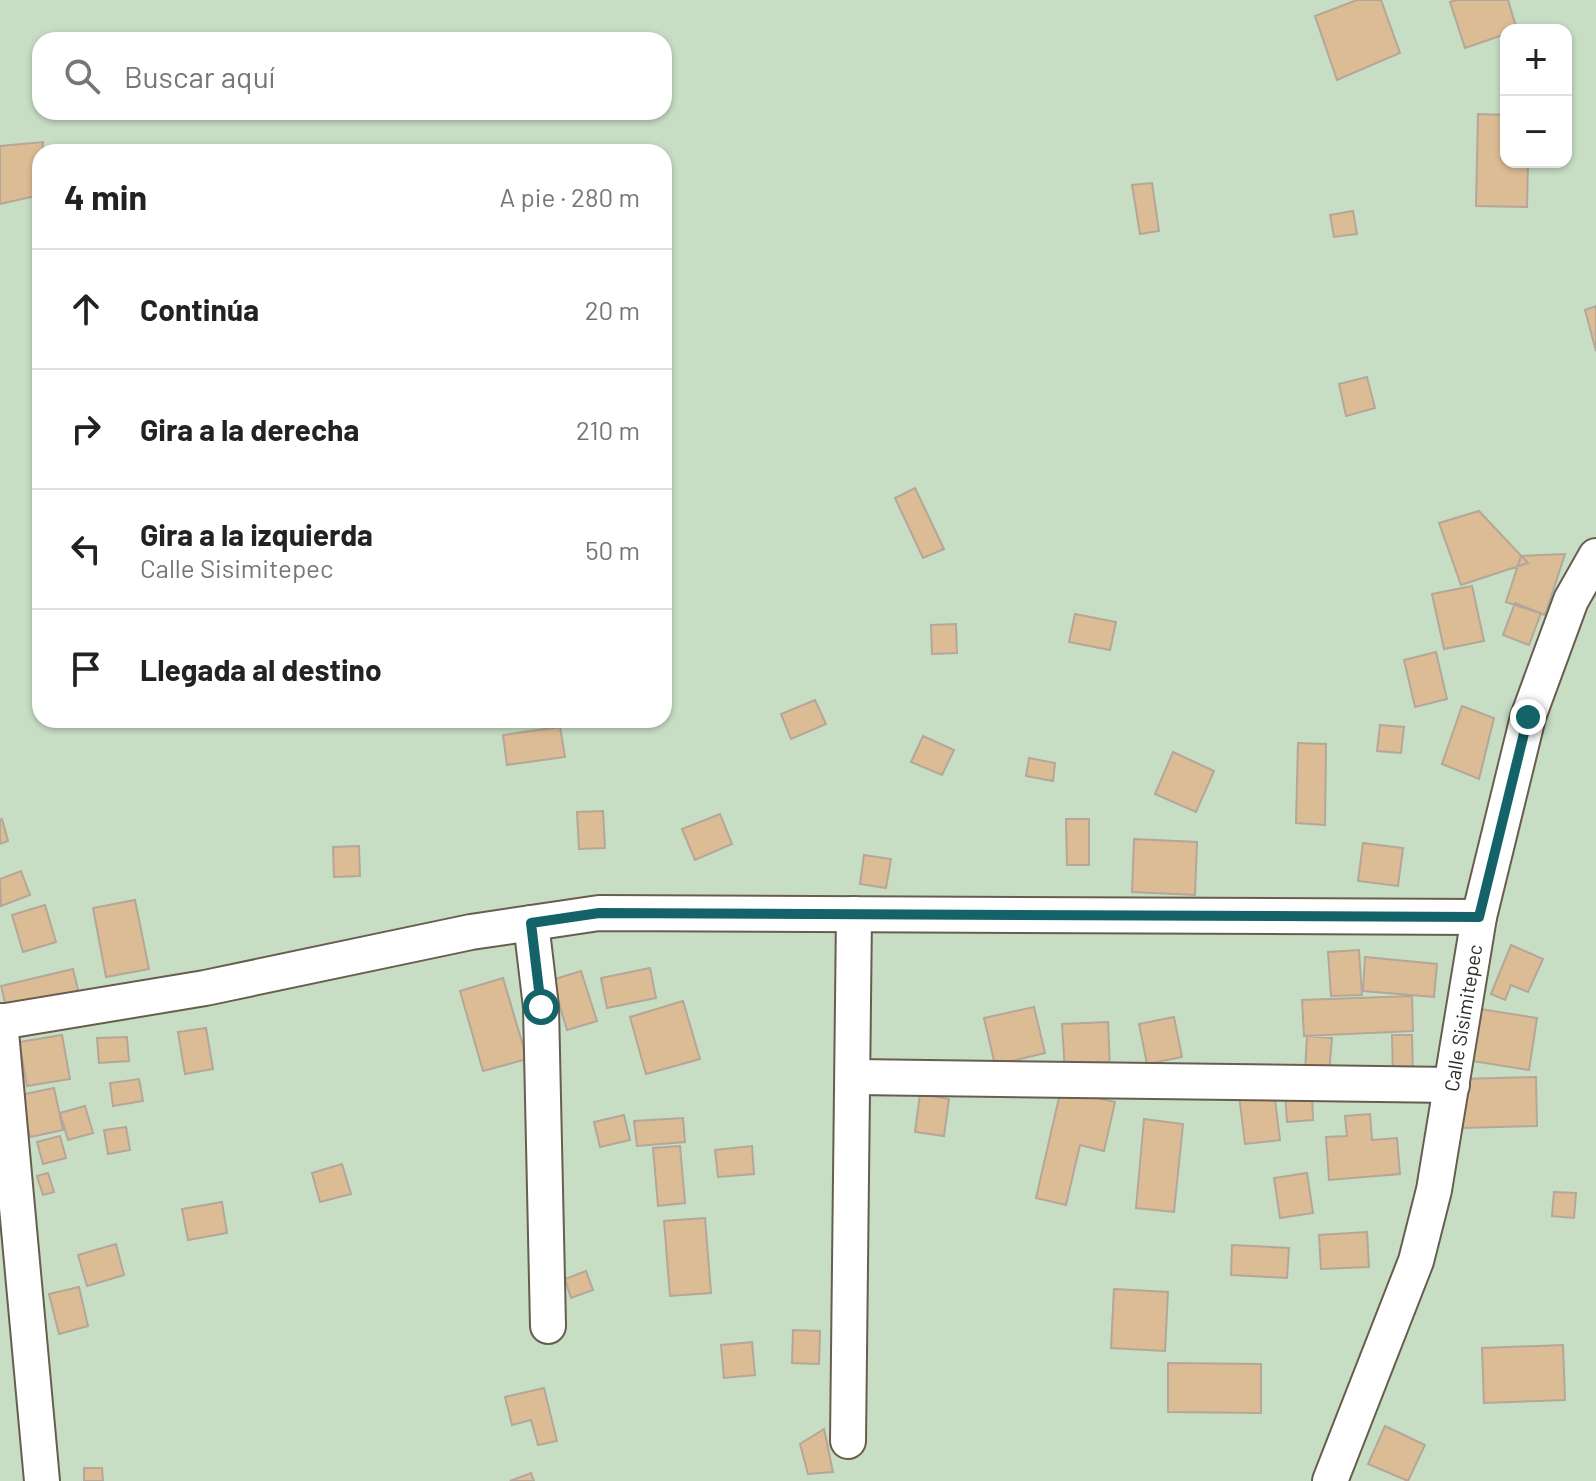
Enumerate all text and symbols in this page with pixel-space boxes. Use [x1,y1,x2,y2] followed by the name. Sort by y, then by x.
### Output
[1500,24,1572,168] map controls
[1500,24,1572,96] button: +
[32,32,672,120] search box
[60,54,104,98] icon: search
[124,58,275,94] text: Buscar aquí
[1500,96,1572,168] button: −
[64,176,147,217] text: 4 min
[499,181,640,212] text: A pie · 280 m
[64,287,108,331] icon: ahead
[140,291,259,327] text: Continúa
[585,294,640,325] text: 20 m
[64,407,108,451] icon: right
[140,411,359,447] text: Gira a la derecha
[576,414,640,445] text: 210 m
[140,516,373,552] text: Gira a la izquierda
[64,527,108,571] icon: left
[585,534,640,565] text: 50 m
[140,552,333,583] text: Calle Sisimitepec
[64,647,108,691] icon: arrive
[140,651,382,687] text: Llegada al destino
[1510,699,1546,735] route end
[1438,942,1486,1093] street label: Calle Sisimitepec
[523,989,559,1025] route start

